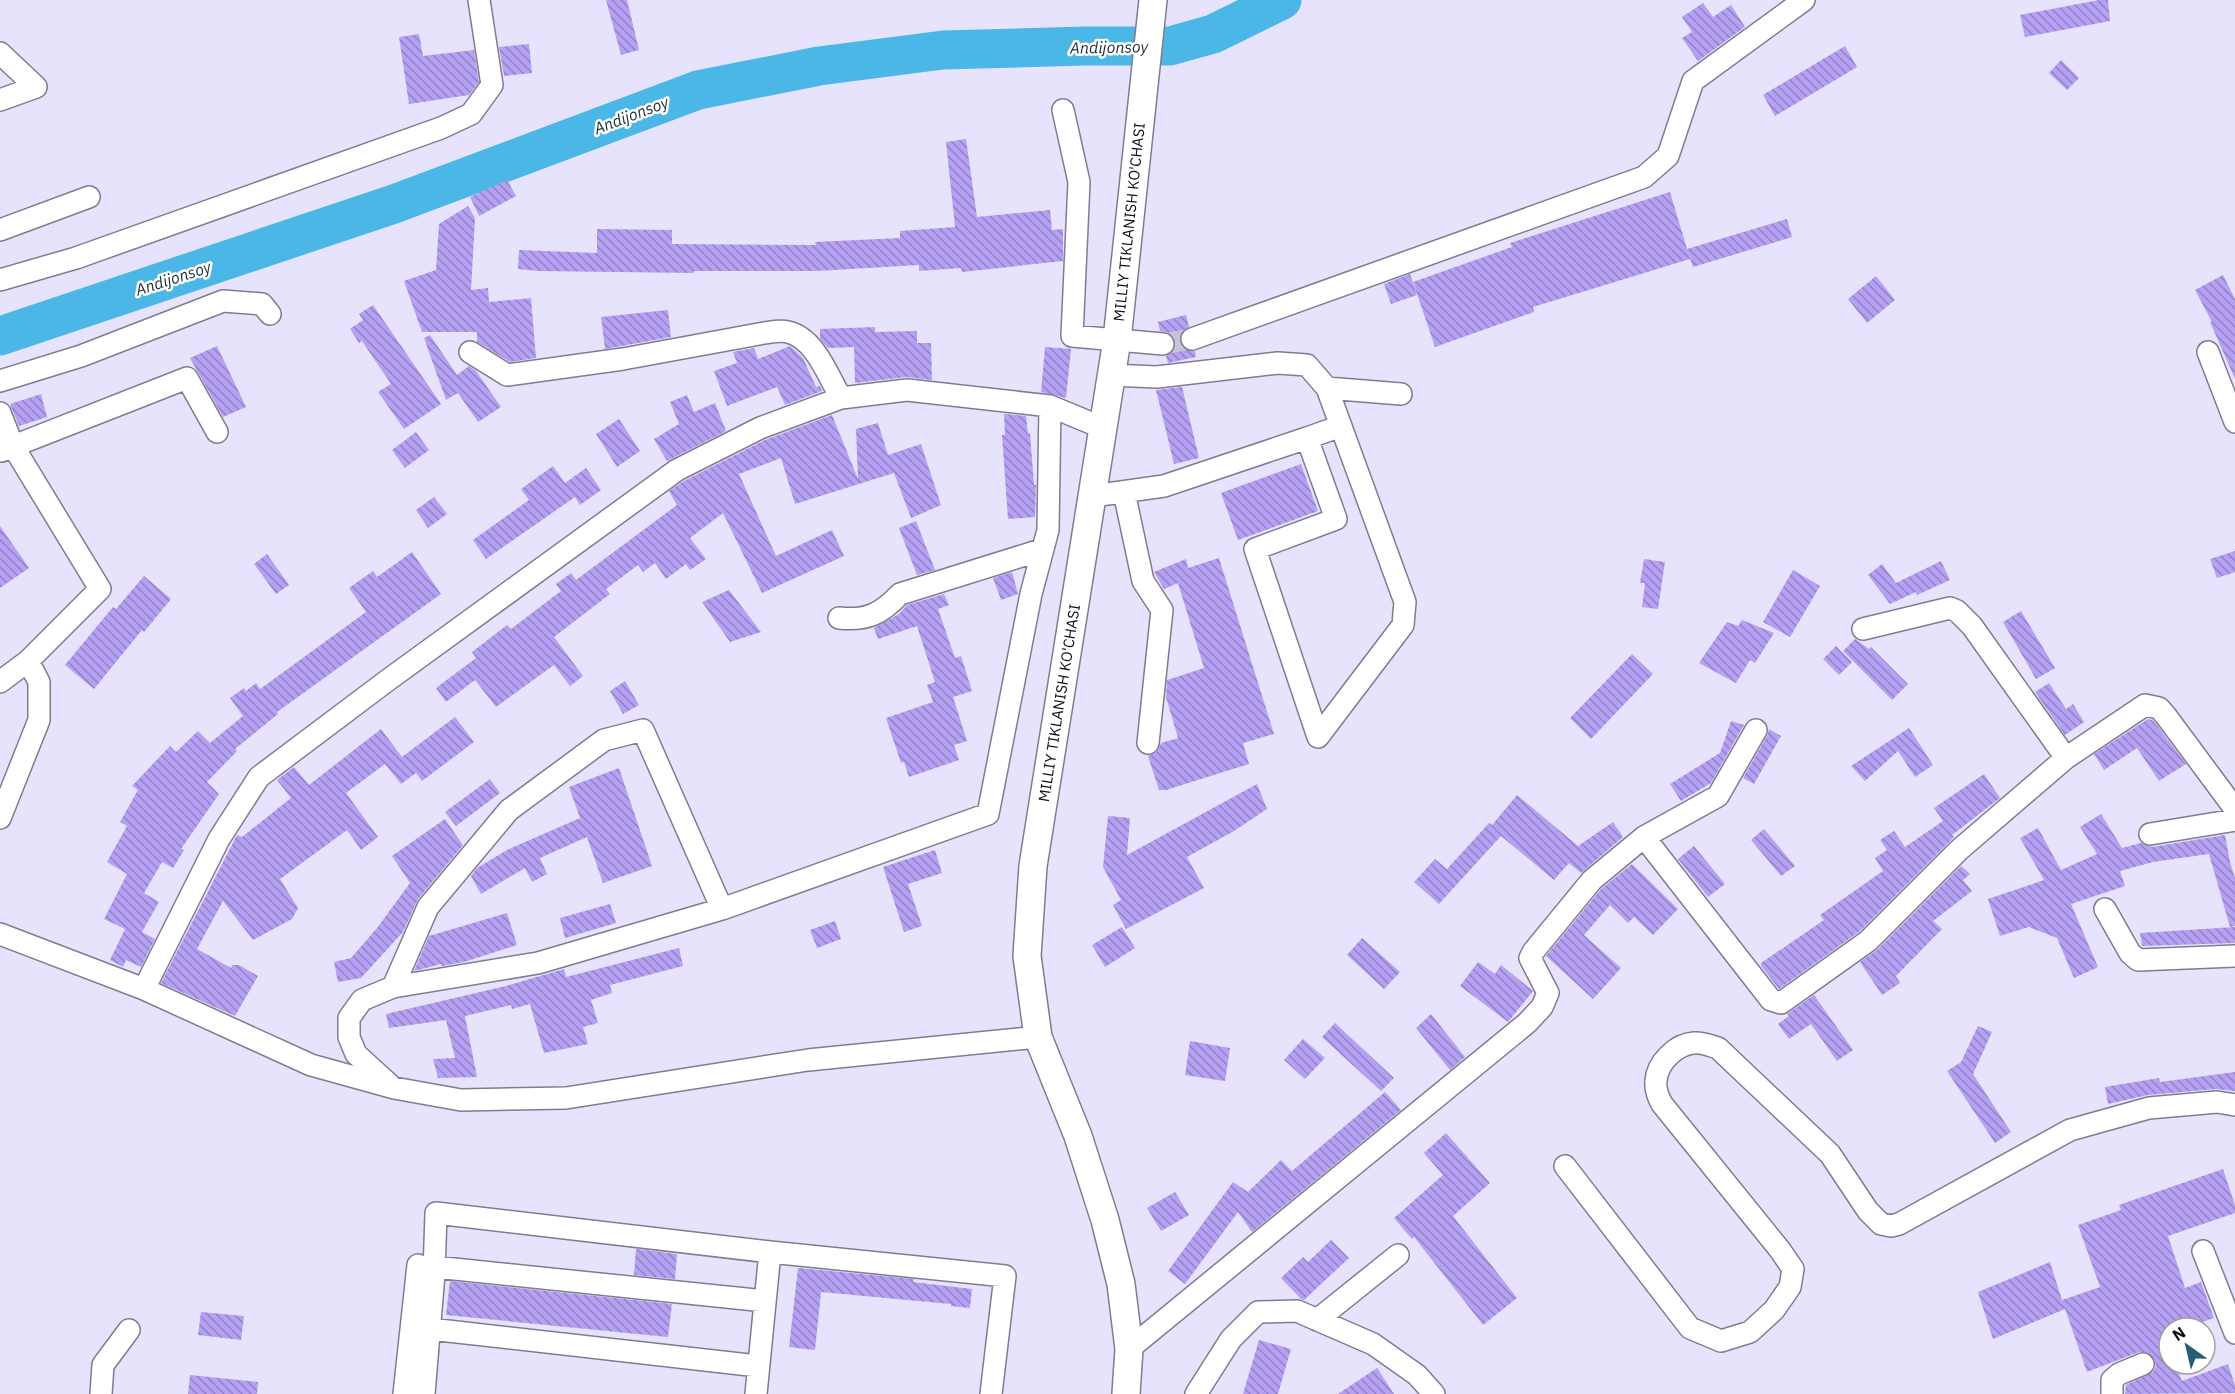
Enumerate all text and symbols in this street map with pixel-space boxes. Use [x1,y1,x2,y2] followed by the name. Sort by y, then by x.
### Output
[1069,36,1149,58] water label: Andijonsoy
[590,91,672,139] water label: Andijonsoy
[1109,122,1149,322] street label: MILLIY TIKLANISH KO'CHASI
[132,256,214,300] water label: Andijonsoy
[1034,603,1084,803] street label: MILLIY TIKLANISH KO'CHASI
[2157,1316,2217,1376] north arrow
[2168,1322,2189,1345] text: N

